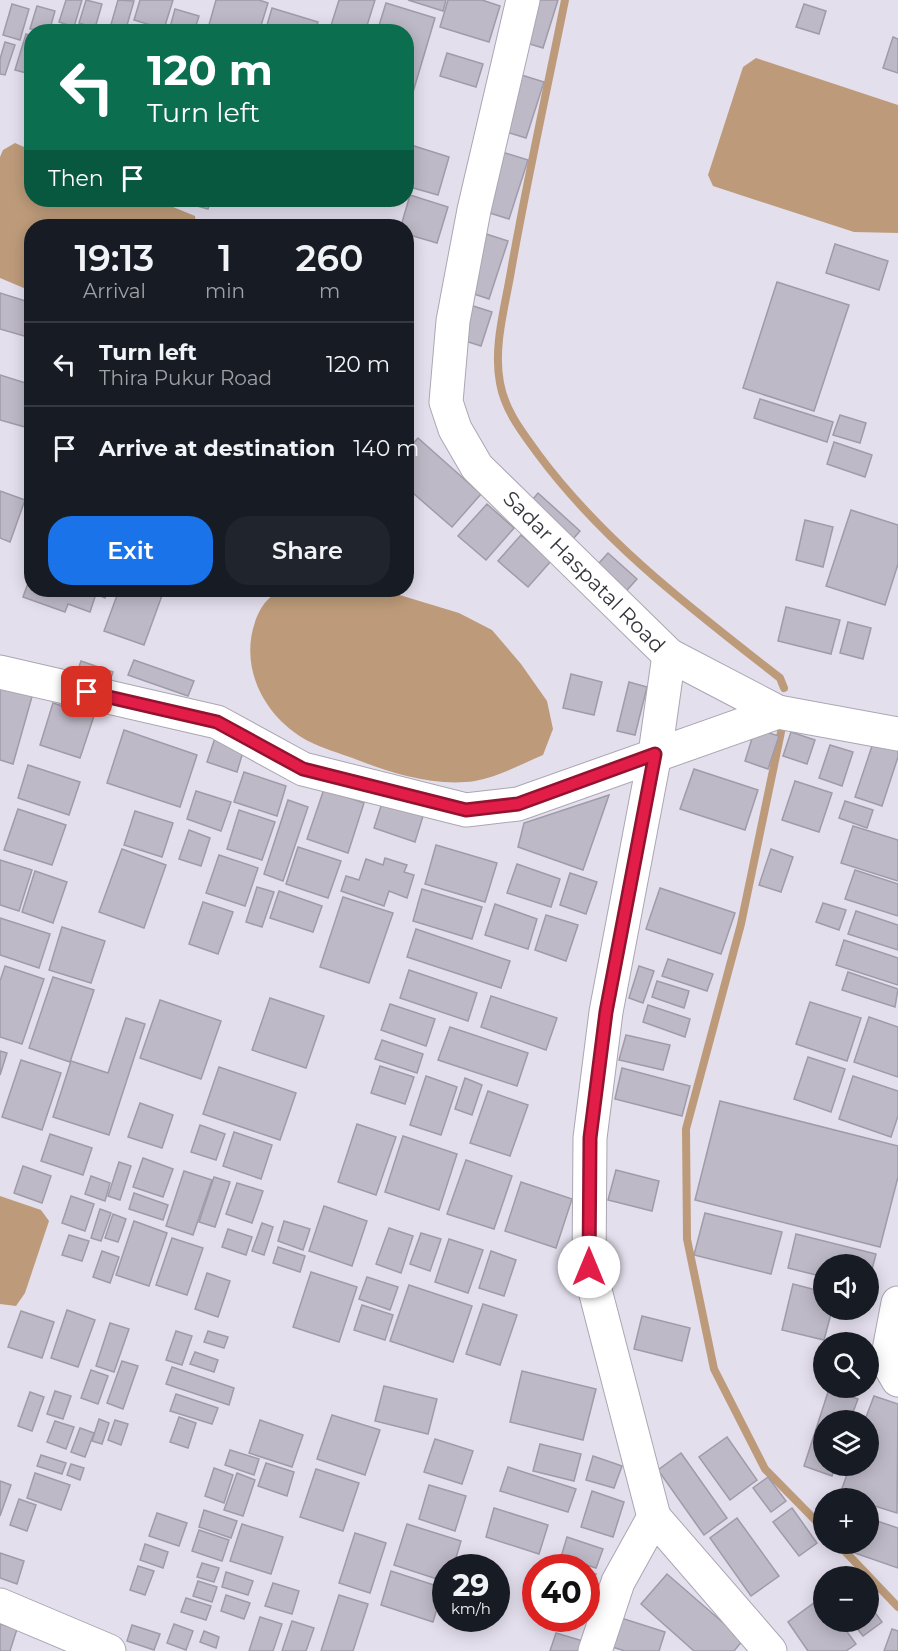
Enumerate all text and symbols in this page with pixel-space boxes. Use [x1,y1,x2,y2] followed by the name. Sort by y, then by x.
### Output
[147,44,273,96] text: 120 m
[48,48,126,126] icon: left
[147,96,260,129] text: Turn left
[116,162,149,195] icon: arrive
[48,165,104,192] text: Then
[75,236,154,280] text: 19:13
[218,236,232,280] text: 1
[296,236,363,280] text: 260
[83,279,146,303] text: Arrival
[205,279,245,303] text: min
[319,279,340,303] text: m
[99,339,197,366] text: Turn left
[48,348,81,381] icon: left
[326,351,390,378] text: 120 m
[99,366,272,390] text: Thira Pukur Road
[48,432,81,465] icon: arrive
[99,435,335,462] text: Arrive at destination
[353,435,419,462] text: 140 m
[498,485,671,658] street label: Sadar Haspatal Road
[48,516,213,585] button: Exit
[225,516,390,585] button: Share
[61,666,112,717] pin
[70,675,103,708] icon: arrive
[557,1235,621,1299] position arrow
[813,1254,879,1632] map controls
[813,1254,879,1320] button: sound
[813,1332,879,1398] button: search
[813,1410,879,1476] button: layers
[813,1488,879,1554] button: +
[522,1554,600,1632] speed limit sign: 40
[813,1566,879,1632] button: −
[453,1567,489,1604] text: 29
[451,1599,491,1618] text: km/h

